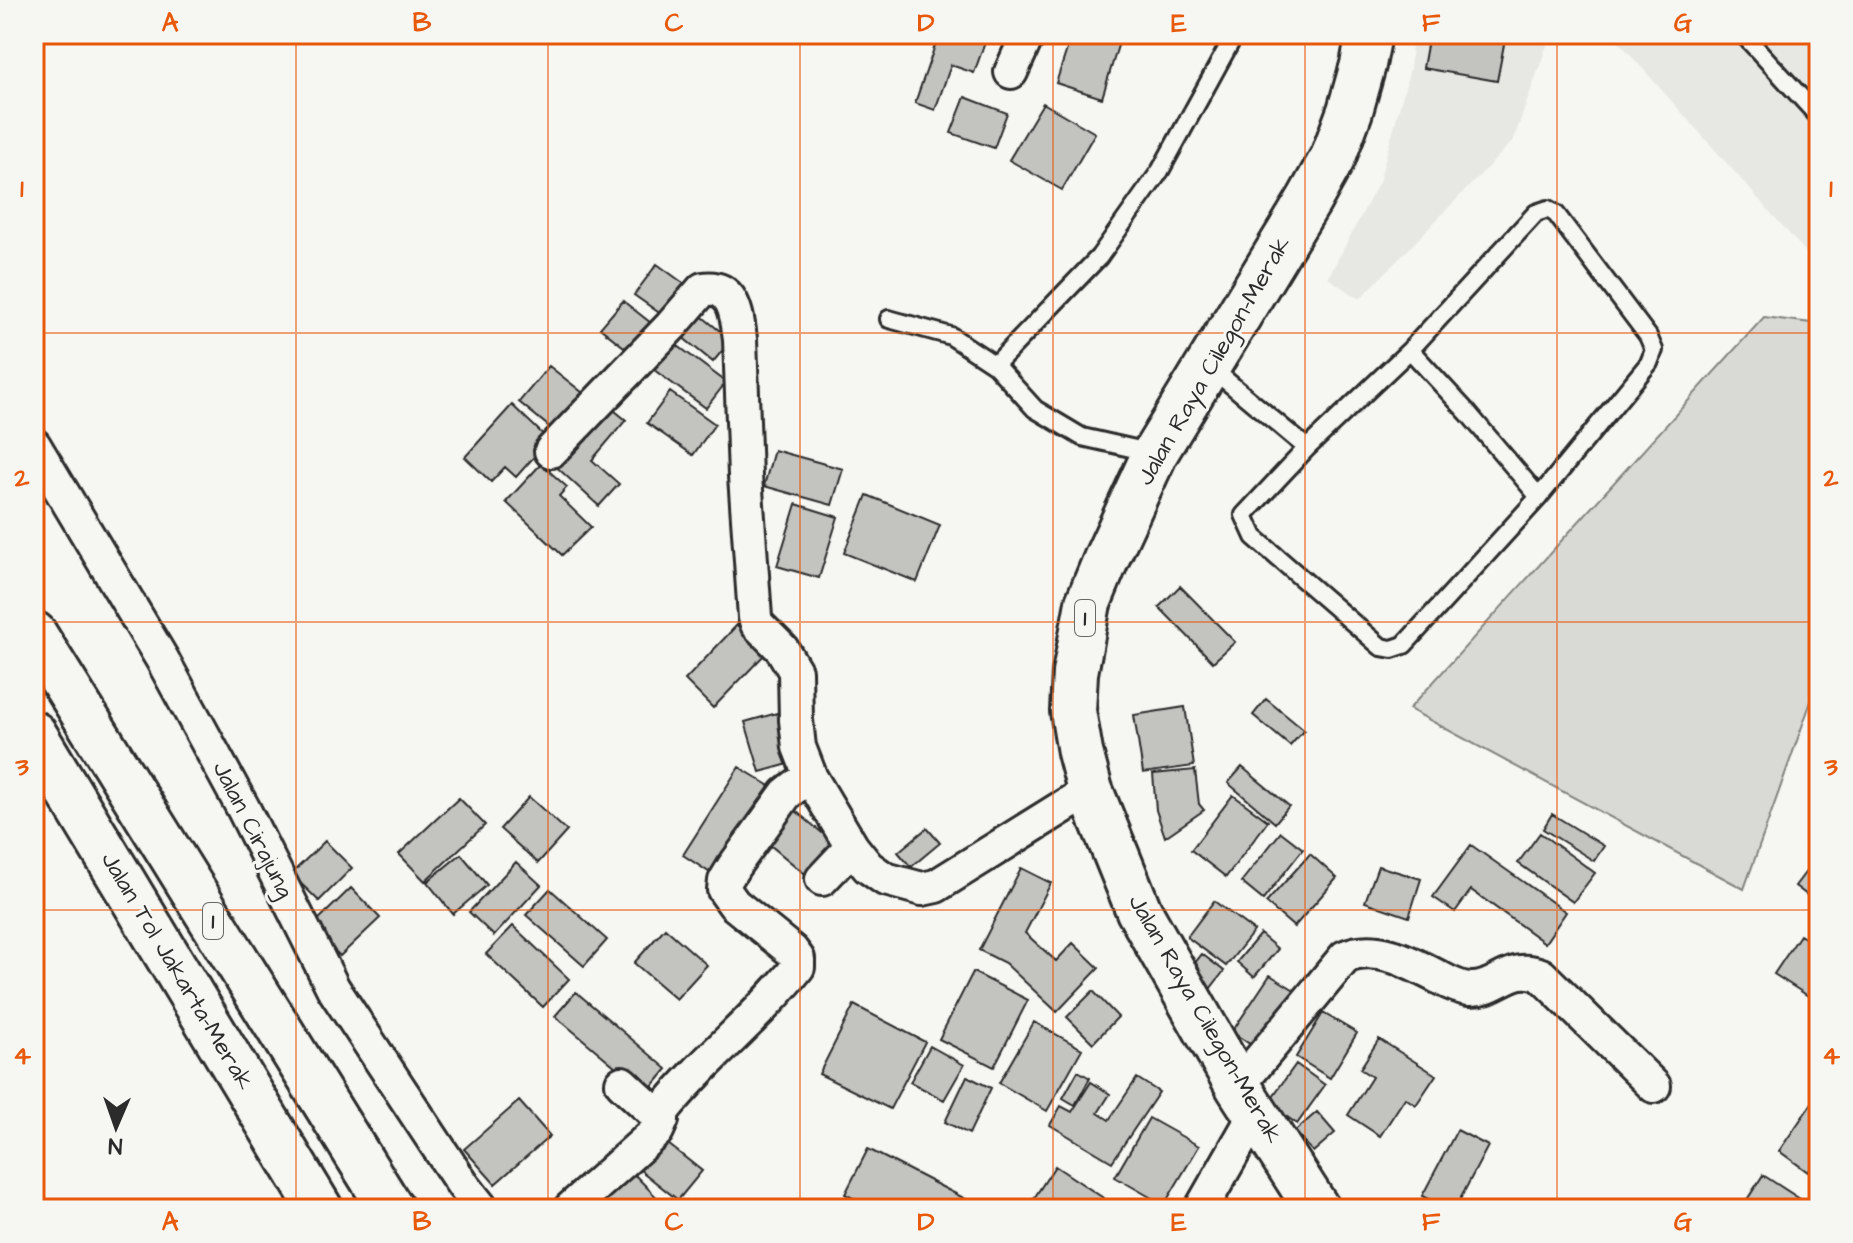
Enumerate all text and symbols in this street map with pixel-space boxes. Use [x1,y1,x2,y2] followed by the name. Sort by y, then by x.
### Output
[162,5,179,41] text: A
[413,5,432,41] text: B
[665,5,684,41] text: C
[918,5,935,41] text: D
[1171,5,1187,41] text: E
[1422,5,1441,41] text: F
[1674,5,1692,41] text: G
[20,171,24,207] text: 1
[1829,171,1833,207] text: 1
[1129,230,1300,492] street label: Jalan Raya Cilegon-Merak
[14,460,30,496] text: 2
[1823,460,1839,496] text: 2
[1075,600,1095,636] road number: 1
[14,749,29,785] text: 3
[1823,749,1838,785] text: 3
[203,756,302,905] street label: Jalan Cirajung
[92,846,262,1096] street label: Jalan Tol Jakarta–Merak
[1119,888,1290,1151] street label: Jalan Raya Cilegon-Merak
[203,903,223,939] road number: 1
[13,1038,31,1074] text: 4
[1822,1038,1840,1074] text: 4
[76,1087,156,1167] north arrow
[108,1130,123,1161] text: N
[162,1204,179,1240] text: A
[413,1204,432,1240] text: B
[665,1204,684,1240] text: C
[918,1204,935,1240] text: D
[1171,1204,1187,1240] text: E
[1422,1204,1441,1240] text: F
[1674,1204,1692,1240] text: G

